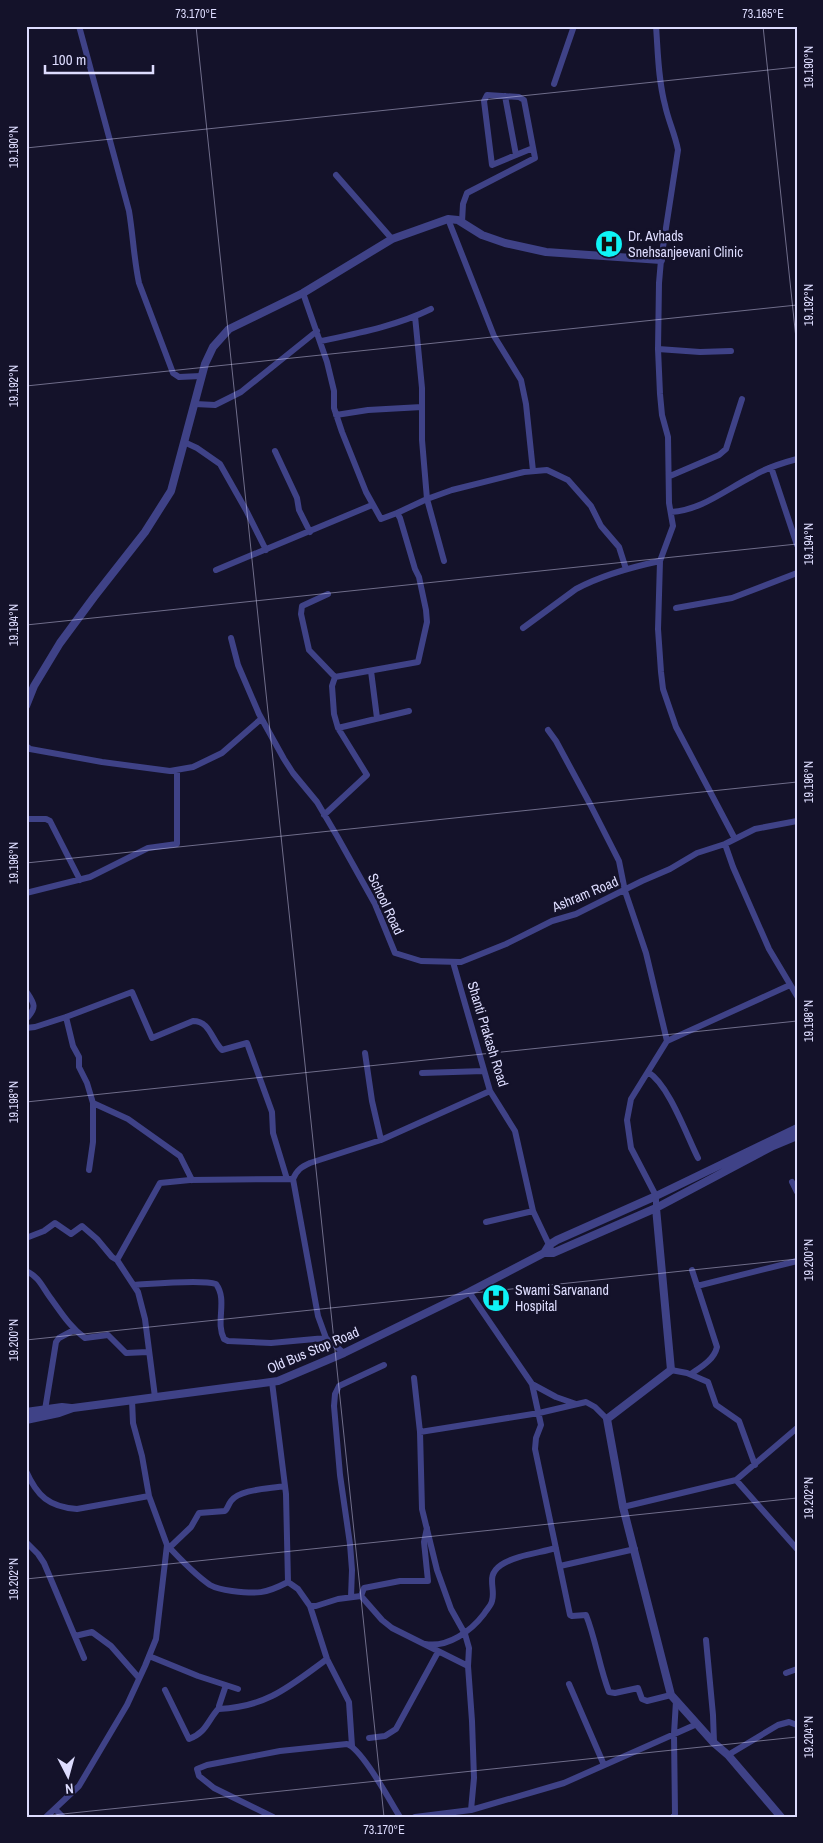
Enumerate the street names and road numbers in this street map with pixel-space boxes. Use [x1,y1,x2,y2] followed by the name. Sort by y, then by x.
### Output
[364,870,408,938] street label: School Road
[548,872,621,916] street label: Ashram Road
[463,979,513,1089] street label: Shanti Prakash Road
[264,1323,362,1377] street label: Old Bus Stop Road

